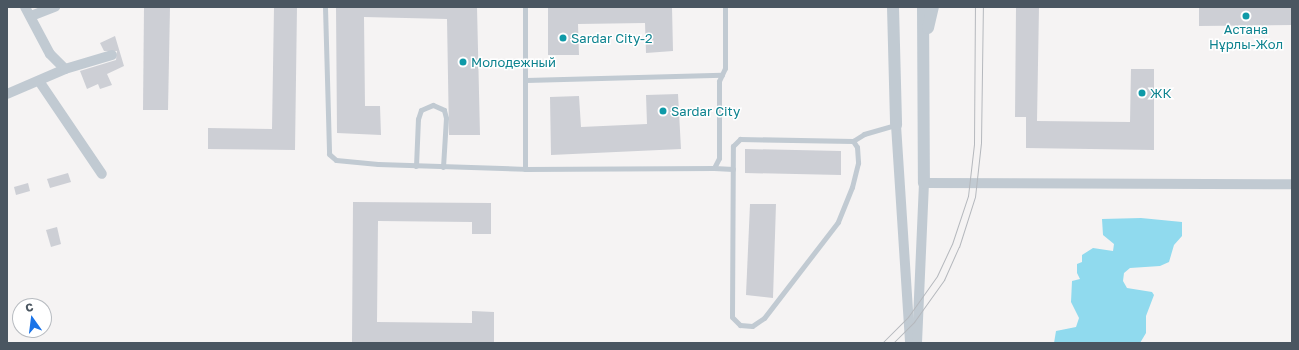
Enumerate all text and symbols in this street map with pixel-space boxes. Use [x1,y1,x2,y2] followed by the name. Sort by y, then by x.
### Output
[1241,11,1251,21] marker: Астана Нұрлы-Жол
[1209,22,1283,53] place label: Астана Нұрлы-Жол
[571,30,653,46] place label: Sardar City-2
[558,33,568,43] marker: Sardar City-2
[471,54,556,70] place label: Молодежный
[458,57,468,67] marker: Молодежный
[1150,85,1172,101] place label: ЖК
[1137,88,1147,98] marker: ЖК
[671,103,740,119] place label: Sardar City
[658,106,668,116] marker: Sardar City
[12,298,52,338] north arrow
[24,300,35,314] text: С

